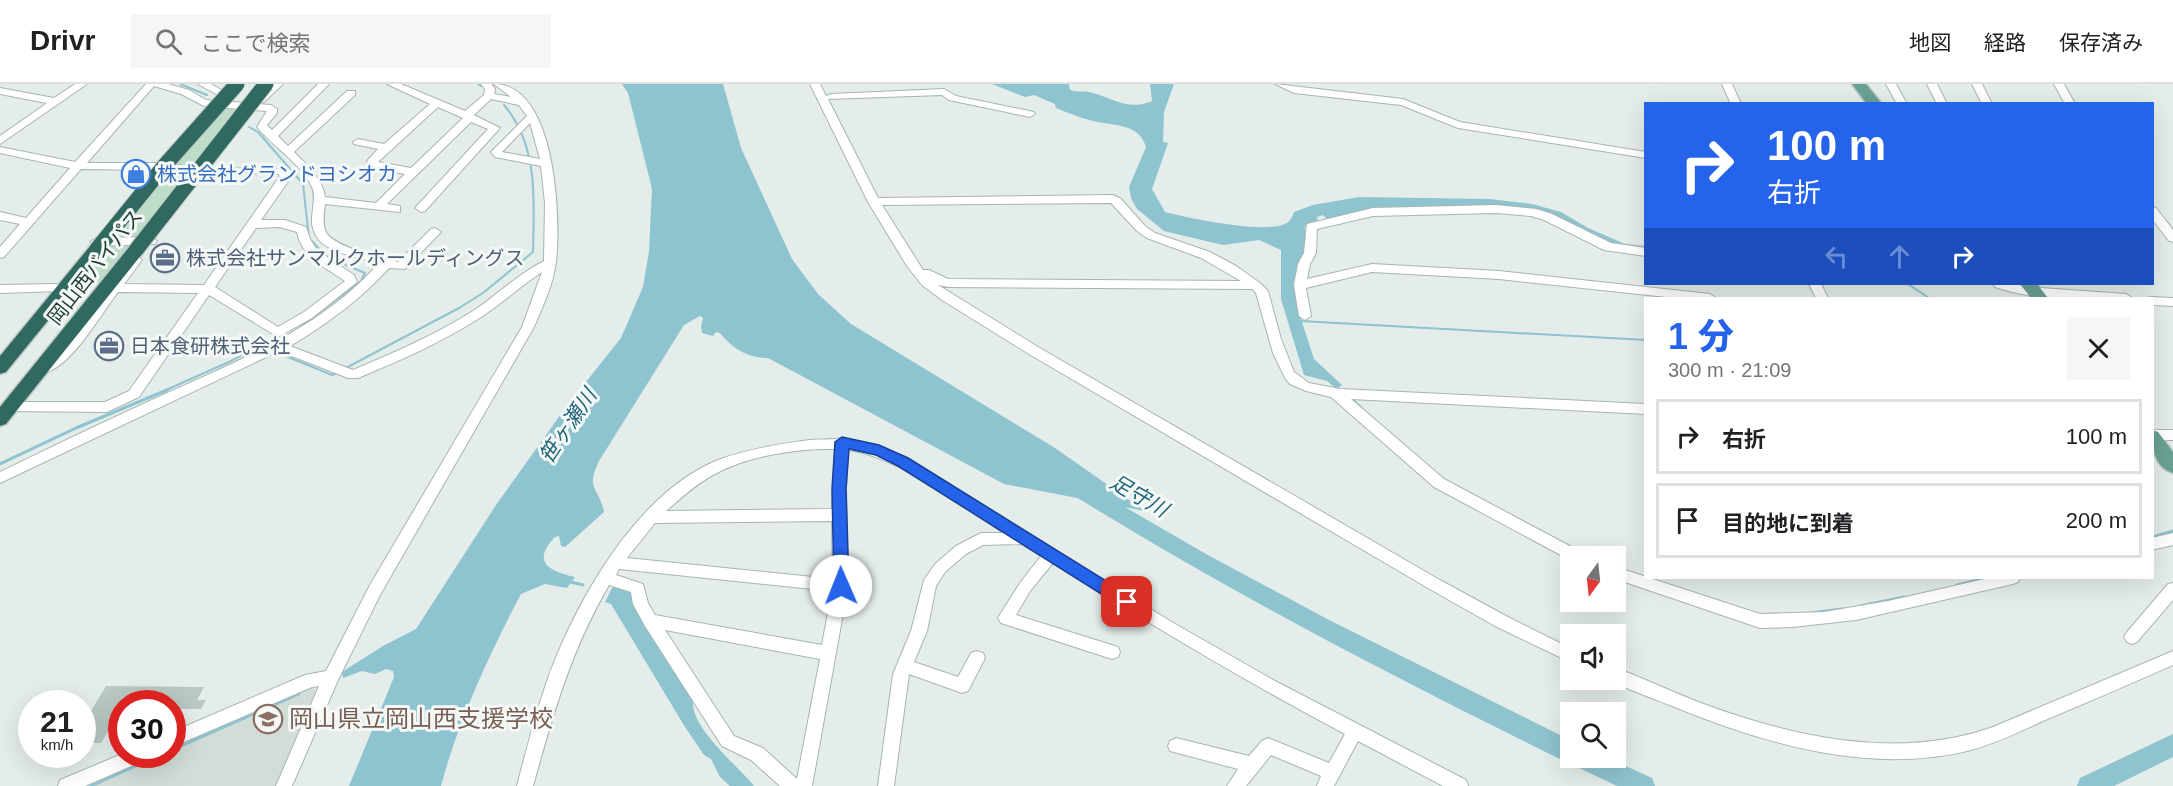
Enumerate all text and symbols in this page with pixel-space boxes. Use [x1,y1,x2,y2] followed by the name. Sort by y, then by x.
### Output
[131,14,551,68] search box
[30,25,95,56] text: Drivr
[152,25,185,58] icon: search
[200,31,310,56] text: ここで検索
[1909,31,1951,54] text: 地図
[1984,31,2026,54] text: 経路
[2059,31,2143,54] text: 保存済み
[1767,122,1886,169] text: 100 m
[1668,126,1746,204] icon: right
[120,158,152,190] shop icon: 株式会社グランドヨシオカ
[157,163,397,185] place label: 株式会社グランドヨシオカ
[1767,178,1821,208] text: 右折
[43,205,147,329] street label: 岡山西バイパス
[1820,240,1853,273] icon: left
[1883,240,1916,273] icon: ahead
[1946,240,1979,273] icon: right
[149,242,181,274] office icon: 株式会社サンマルクホールディングス
[186,247,525,269] place label: 株式会社サンマルクホールディングス
[1668,316,1734,357] text: 1 分
[2067,317,2130,380] button: close
[93,330,125,362] office icon: 日本食研株式会社
[130,335,290,357] place label: 日本食研株式会社
[1668,359,1791,381] text: 300 m · 21:09
[535,383,602,467] water label: 笹ヶ瀬川
[1671,420,1704,453] icon: right
[2066,424,2127,449] text: 100 m
[1722,427,1766,452] text: 右折
[1106,470,1174,522] water label: 足守川
[1671,504,1704,537] icon: arrive
[2066,508,2127,533] text: 200 m
[1722,511,1854,536] text: 目的地に到着
[1560,546,1626,612] north arrow
[1560,546,1626,768] map controls
[809,554,873,618] position arrow
[1101,576,1152,627] pin
[1110,585,1143,618] icon: arrive
[1560,624,1626,690] button: sound
[108,690,186,768] speed limit sign: 30
[1560,702,1626,768] button: search
[252,703,284,735] school or university icon: 岡山県立岡山西支援学校
[40,705,74,738] text: 21
[289,705,553,732] place label: 岡山県立岡山西支援学校
[41,736,73,753] text: km/h

